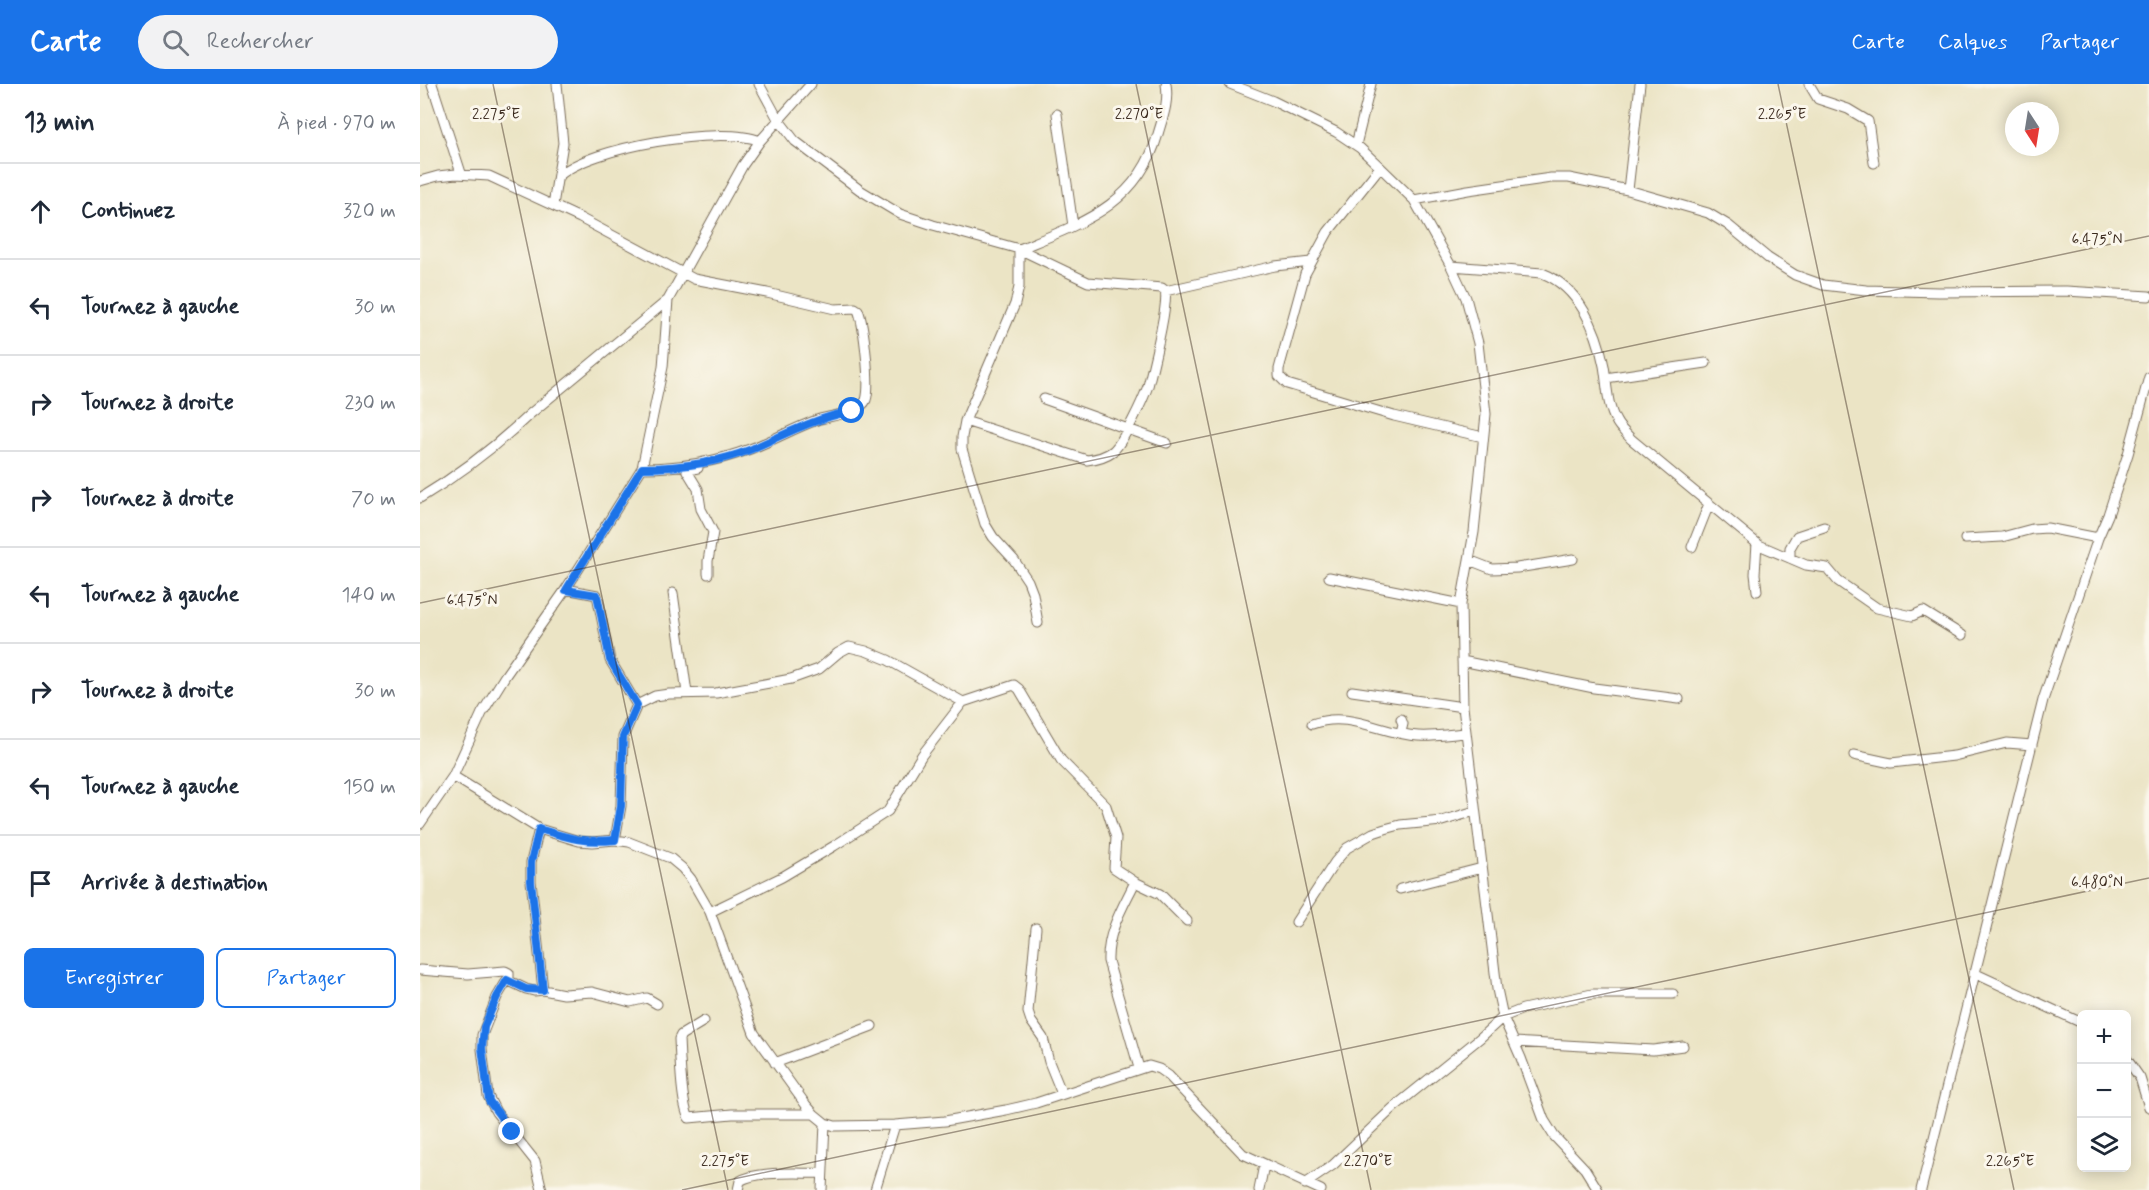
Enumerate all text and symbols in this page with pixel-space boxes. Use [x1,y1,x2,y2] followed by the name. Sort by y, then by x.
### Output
[138,15,558,69] search box
[30,24,102,61] text: Carte
[159,26,192,59] icon: search
[207,28,314,56] text: Rechercher
[1851,28,1905,56] text: Carte
[1938,28,2007,56] text: Calques
[2040,28,2119,56] text: Partager
[2005,102,2059,156] north arrow
[472,105,520,125] text: 2.275°E
[1115,105,1164,125] text: 2.270°E
[1758,105,1807,125] text: 2.265°E
[24,106,95,140] text: 13 min
[277,110,396,137] text: À pied · 970 m
[24,195,57,228] icon: ahead
[81,197,175,225] text: Continuez
[343,198,396,225] text: 320 m
[2072,230,2122,250] text: 6.475°N
[24,291,57,324] icon: left
[81,293,239,321] text: Tournez à gauche
[354,294,396,321] text: 30 m
[24,387,57,420] icon: right
[81,389,234,417] text: Tournez à droite
[344,390,396,417] text: 230 m
[838,397,864,423] route start
[24,483,57,516] icon: right
[81,485,234,513] text: Tournez à droite
[351,486,396,513] text: 70 m
[24,579,57,612] icon: left
[81,581,239,609] text: Tournez à gauche
[342,582,396,609] text: 140 m
[447,591,497,611] text: 6.475°N
[24,675,57,708] icon: right
[81,677,234,705] text: Tournez à droite
[354,678,396,705] text: 30 m
[24,771,57,804] icon: left
[81,773,239,801] text: Tournez à gauche
[343,774,396,801] text: 150 m
[24,867,57,900] icon: arrive
[81,869,268,897] text: Arrivée à destination
[2071,873,2123,893] text: 6.480°N
[24,948,204,1008] button: Enregistrer
[216,948,396,1008] button: Partager
[2077,1010,2131,1172] map controls
[2077,1010,2131,1064] button: +
[2077,1064,2131,1118] button: −
[498,1118,524,1144] route end
[2077,1118,2131,1172] button: layers
[701,1152,749,1172] text: 2.275°E
[1344,1152,1393,1172] text: 2.270°E
[1986,1152,2035,1172] text: 2.265°E

